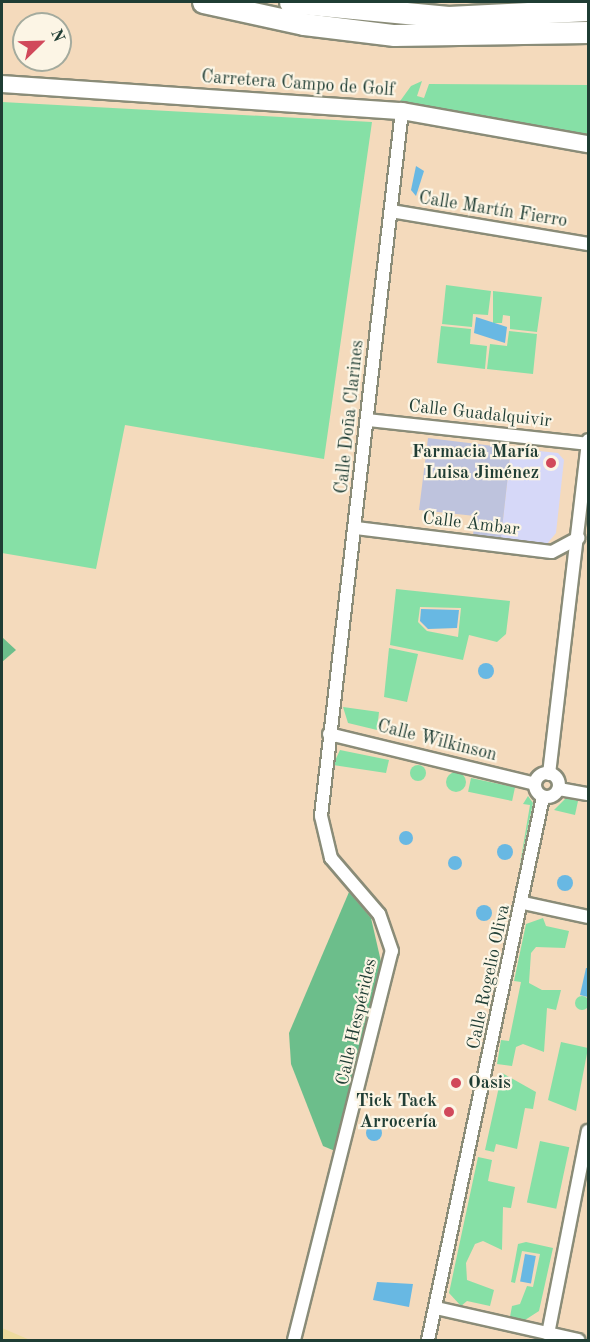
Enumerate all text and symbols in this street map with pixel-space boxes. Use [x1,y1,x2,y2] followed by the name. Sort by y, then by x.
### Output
[12,12,72,72] north arrow
[47,27,66,44] text: N
[201,66,395,102] street label: Carretera Campo de Golf
[417,188,569,232] street label: Calle Martín Fierro
[331,339,369,495] street label: Calle Doña Clarines
[407,396,553,432] street label: Calle Guadalquivir
[412,442,539,484] place label: Farmacia María Luisa Jiménez
[544,456,558,470] marker: Farmacia María Luisa Jiménez
[421,507,521,541] street label: Calle Ámbar
[375,716,499,766] street label: Calle Wilkinson
[463,903,515,1051] street label: Calle Rogelio Oliva
[332,956,382,1088] street label: Calle Hespérides
[468,1072,511,1094] place label: Oasis
[449,1076,463,1090] marker: Oasis
[356,1091,437,1134] place label: Tick Tack Arrocería
[442,1105,456,1119] marker: Tick Tack Arrocería

